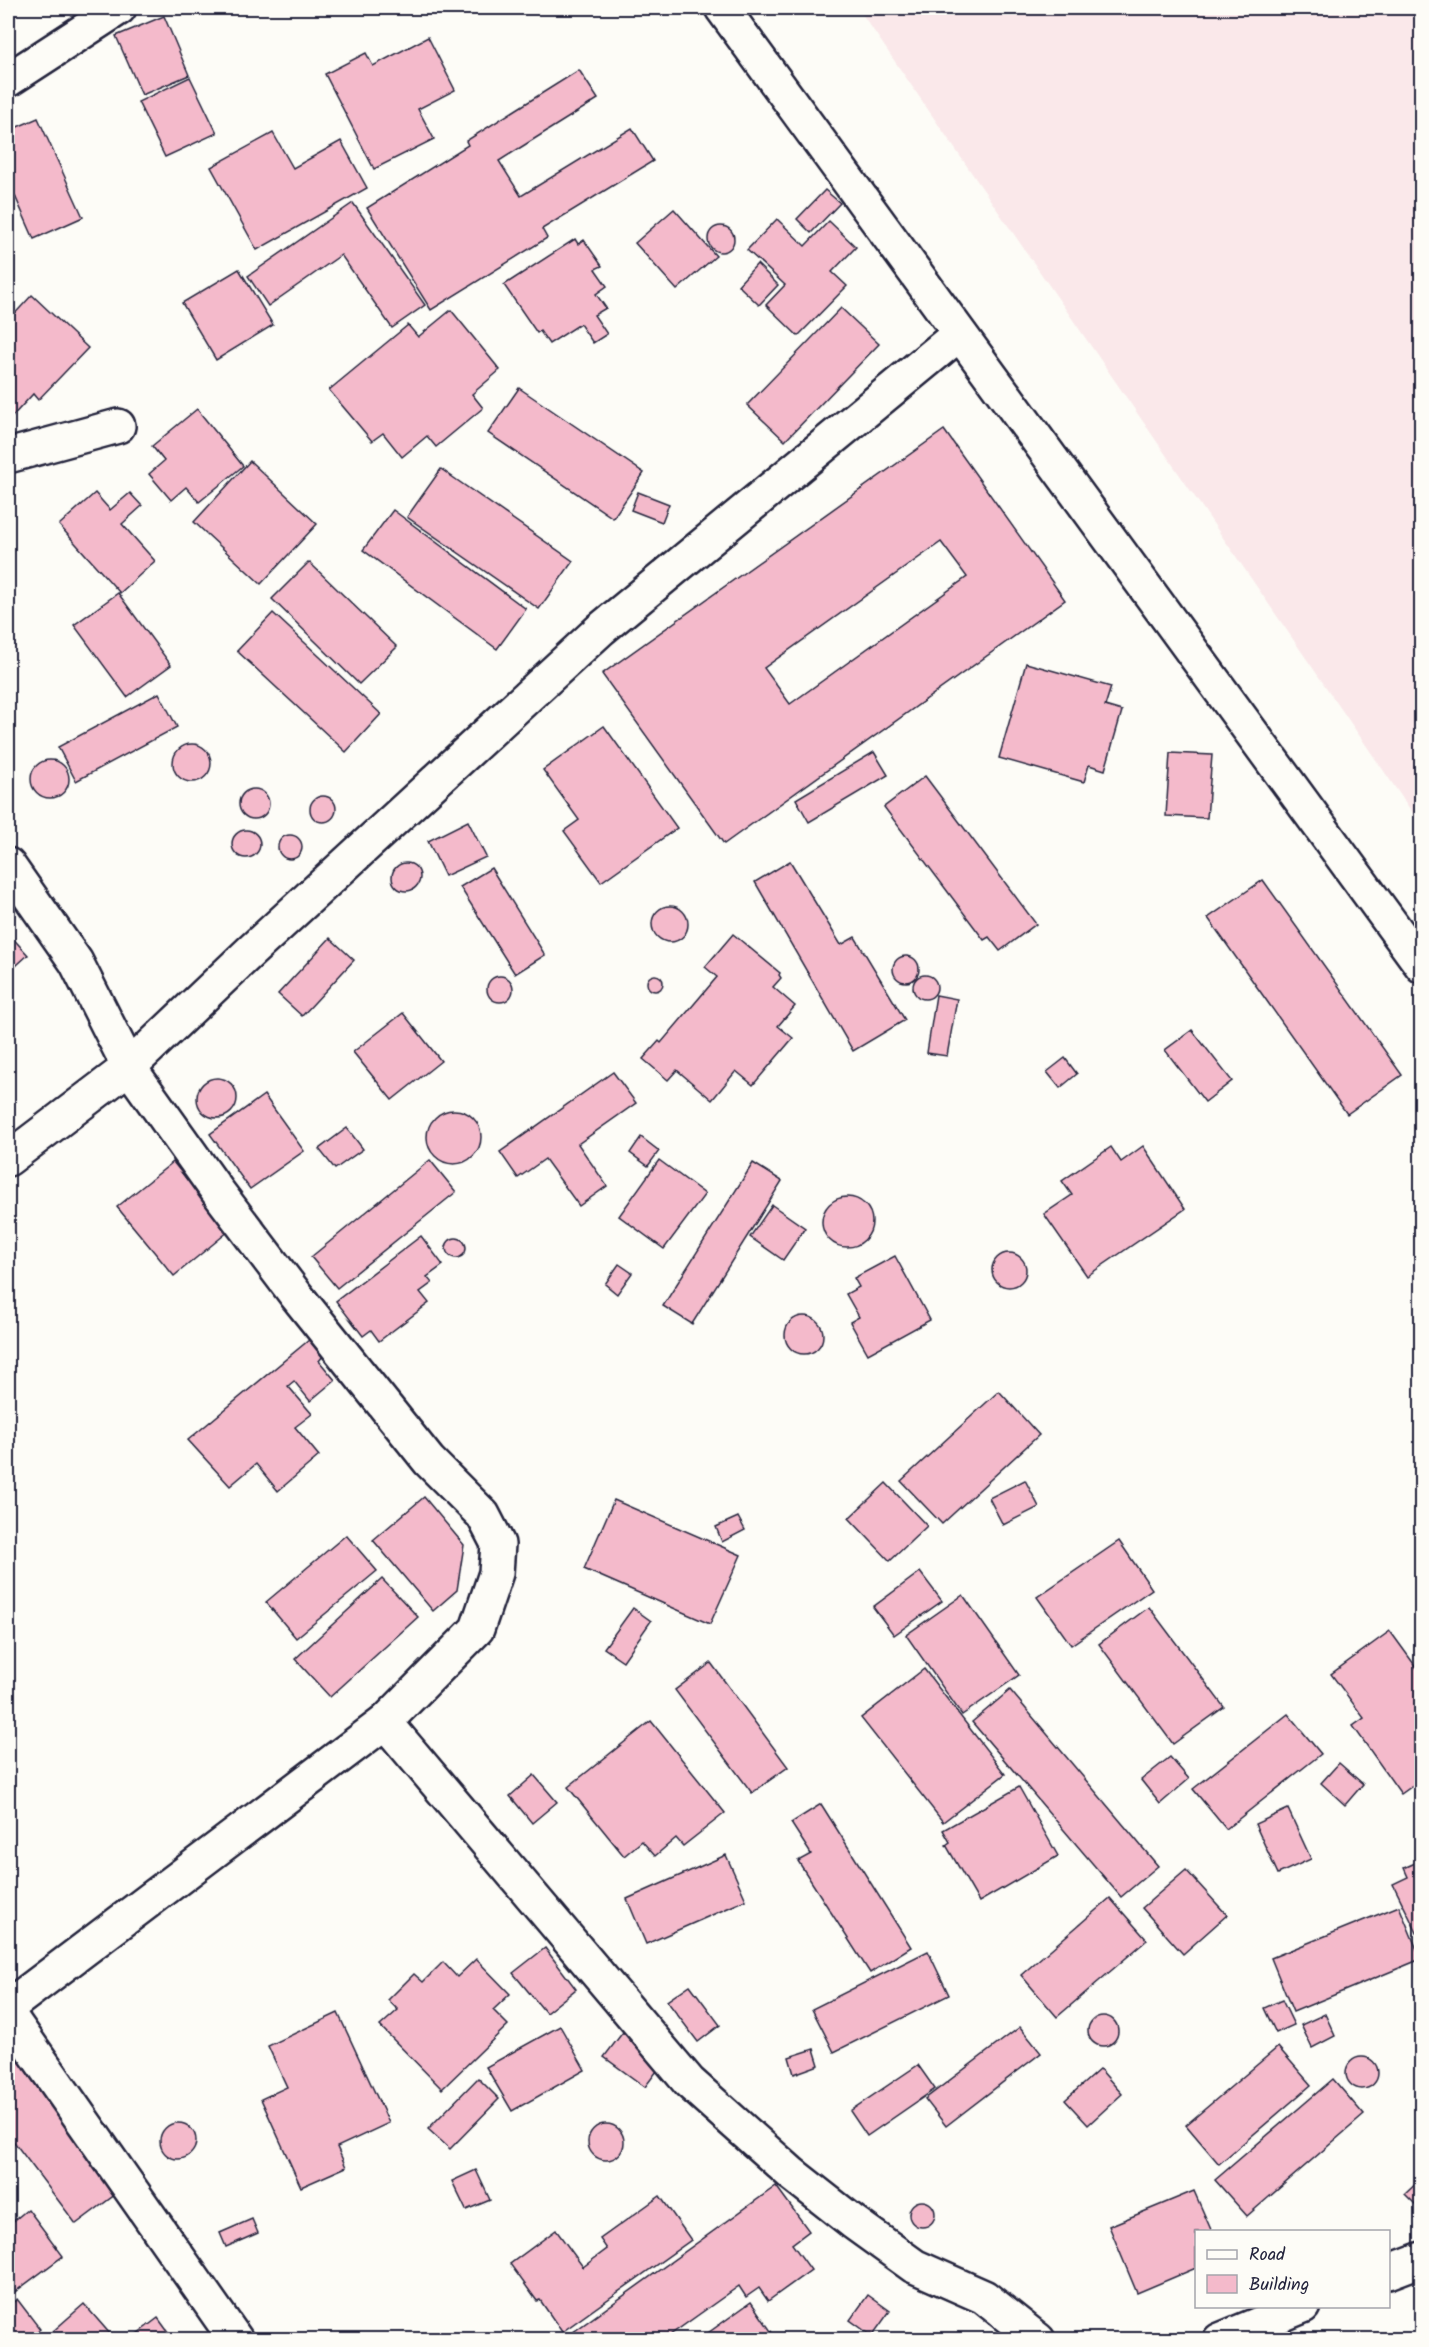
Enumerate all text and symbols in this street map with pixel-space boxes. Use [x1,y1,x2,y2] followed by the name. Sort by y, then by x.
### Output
[1195,2230,1390,2308] legend
[1249,2241,1286,2270] text: Road
[1249,2271,1309,2300] text: Building

